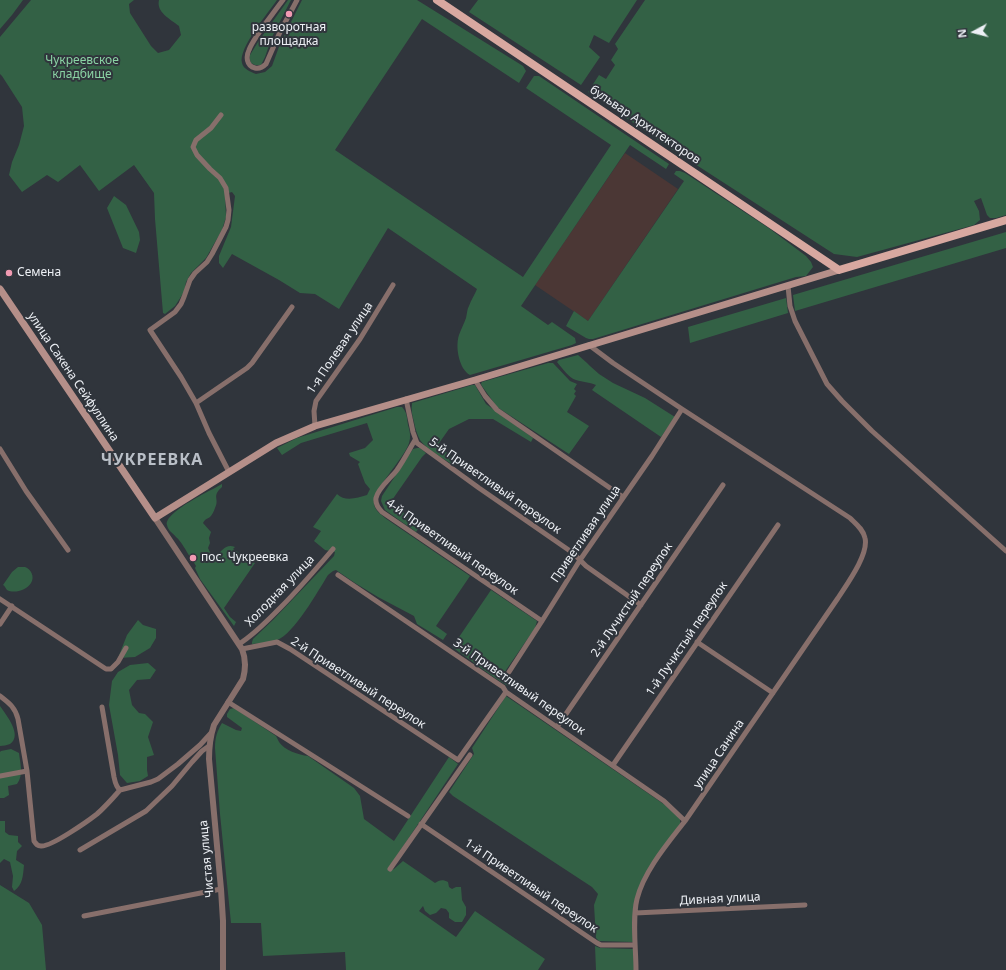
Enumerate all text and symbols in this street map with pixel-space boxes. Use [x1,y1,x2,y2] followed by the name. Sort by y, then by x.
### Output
[284,9,294,19] marker: разворотная площадка
[954,12,994,52] north arrow
[252,21,326,49] place label: разворотная площадка
[954,28,970,39] text: N
[45,54,119,82] park label: Чукреевское кладбище
[587,83,703,167] street label: бульвар Архитекторов
[17,266,61,280] place label: Семена
[4,268,14,278] marker: Семена
[304,299,376,397] street label: 1-я Полевая улица
[24,310,122,444] street label: улица Сакена Сейфуллина
[426,435,564,537] street label: 5-й Приветливый переулок
[101,450,203,470] district label: ЧУКРЕЕВКА
[548,483,624,585] street label: Приветливая улица
[383,496,521,598] street label: 4-й Приветливый переулок
[588,540,676,660] street label: 2-й Лучистый переулок
[201,551,288,565] place label: пос. Чукреевка
[242,552,318,630] street label: Холодная улица
[188,553,198,563] marker: пос. Чукреевка
[643,579,731,699] street label: 1-й Лучистый переулок
[288,634,428,732] street label: 2-й Приветливый переулок
[450,636,588,738] street label: 3-й Приветливый переулок
[691,717,747,791] street label: улица Санина
[196,820,218,898] street label: Чистая улица
[462,836,600,936] street label: 1-й Приветливый переулок
[679,890,761,908] street label: Дивная улица

